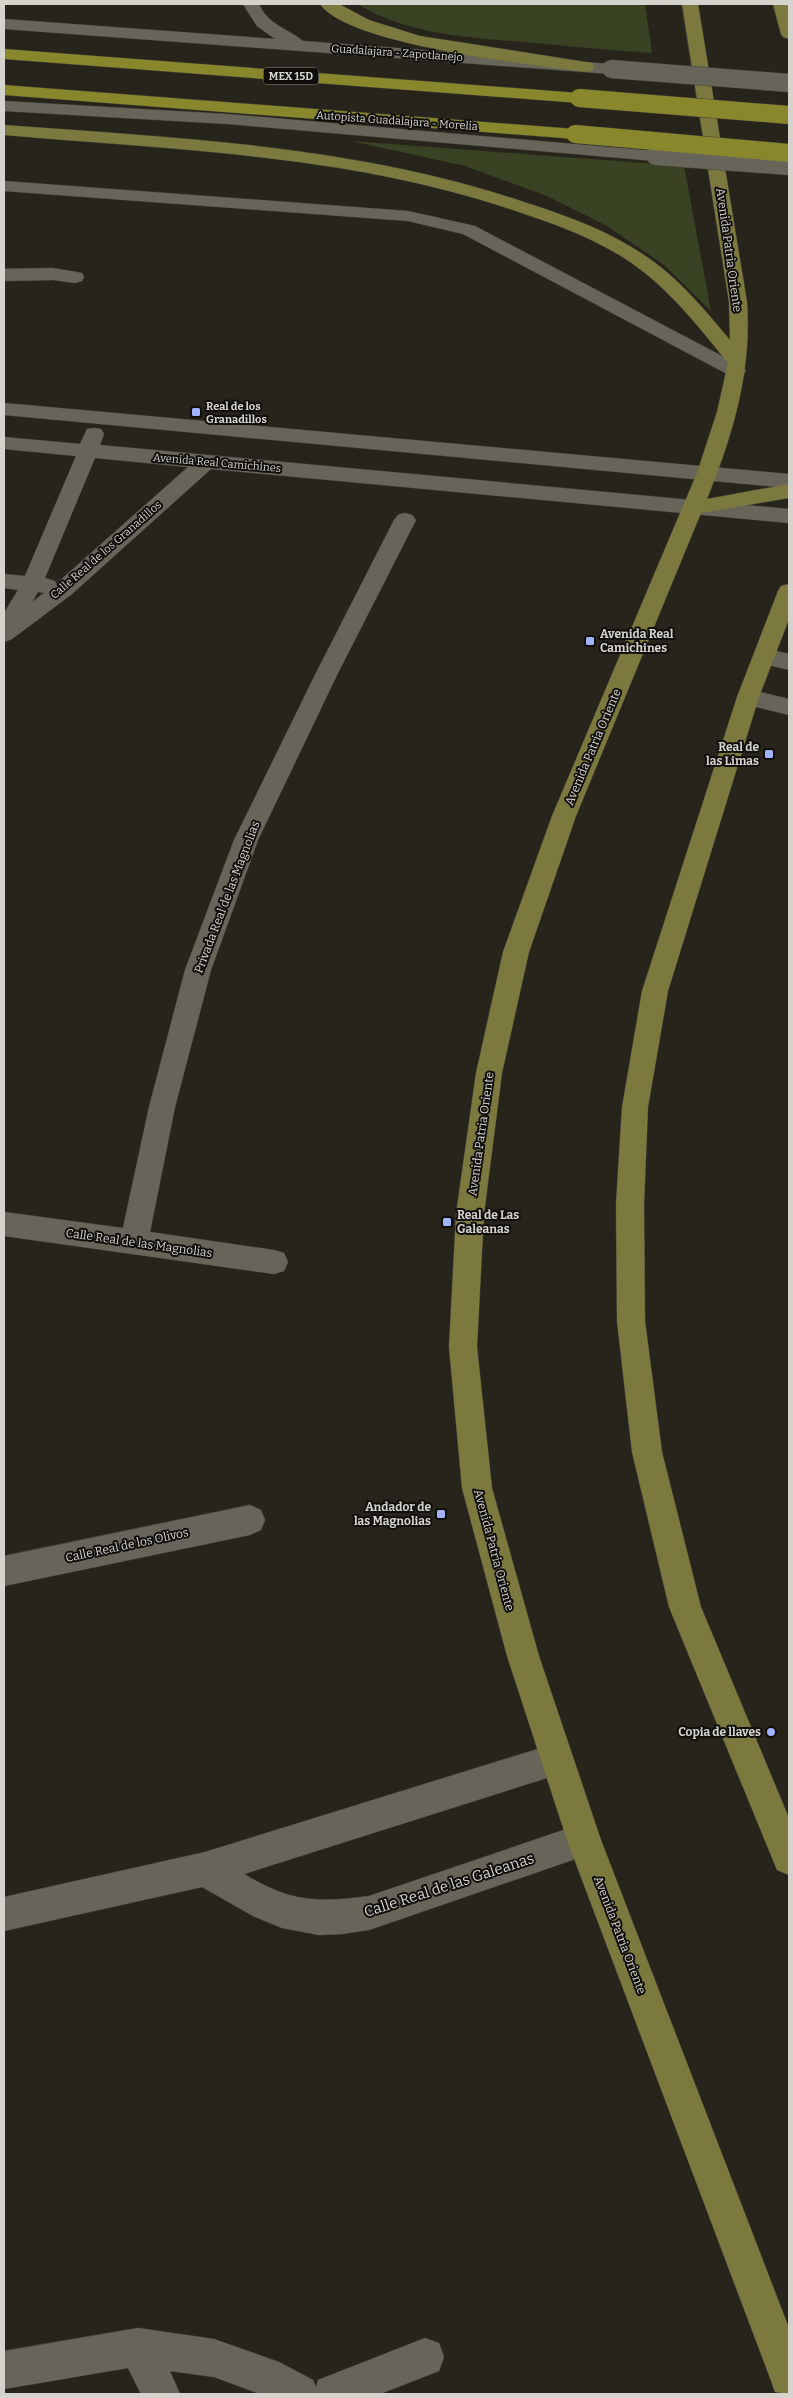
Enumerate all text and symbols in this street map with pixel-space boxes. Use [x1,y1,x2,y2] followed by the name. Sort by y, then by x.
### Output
[331,42,463,64] street label: Guadalajara - Zapotlanejo
[264,68,318,84] road number: MEX 15D
[316,109,478,133] street label: Autopista Guadalajara - Morelia
[713,187,745,313] street label: Avenida Patria Oriente
[206,400,267,426] place label: Real de los Granadillos
[190,406,202,418] marker: Real de los Granadillos
[152,451,282,475] street label: Avenida Real Camichines
[48,498,164,602] street label: Calle Real de los Granadillos
[600,627,674,655] place label: Avenida Real Camichines
[584,635,596,647] marker: Avenida Real Camichines
[562,687,624,807] street label: Avenida Patria Oriente
[706,740,759,768] place label: Real de las Limas
[763,748,775,760] marker: Real de las Limas
[191,819,263,975] street label: Privada Real de las Magnolias
[465,1071,497,1197] street label: Avenida Patria Oriente
[457,1208,519,1236] place label: Real de Las Galeanas
[441,1216,453,1228] marker: Real de Las Galeanas
[65,1226,213,1260] street label: Calle Real de las Magnolias
[471,1488,517,1612] street label: Avenida Patria Oriente
[354,1500,431,1528] place label: Andador de las Magnolias
[435,1508,447,1520] marker: Andador de las Magnolias
[64,1525,190,1565] street label: Calle Real de los Olivos
[678,1725,761,1739] place label: Copia de llaves
[765,1726,777,1738] marker: Copia de llaves
[362,1849,536,1921] street label: Calle Real de las Galeanas
[591,1874,649,1996] street label: Avenida Patria Oriente

